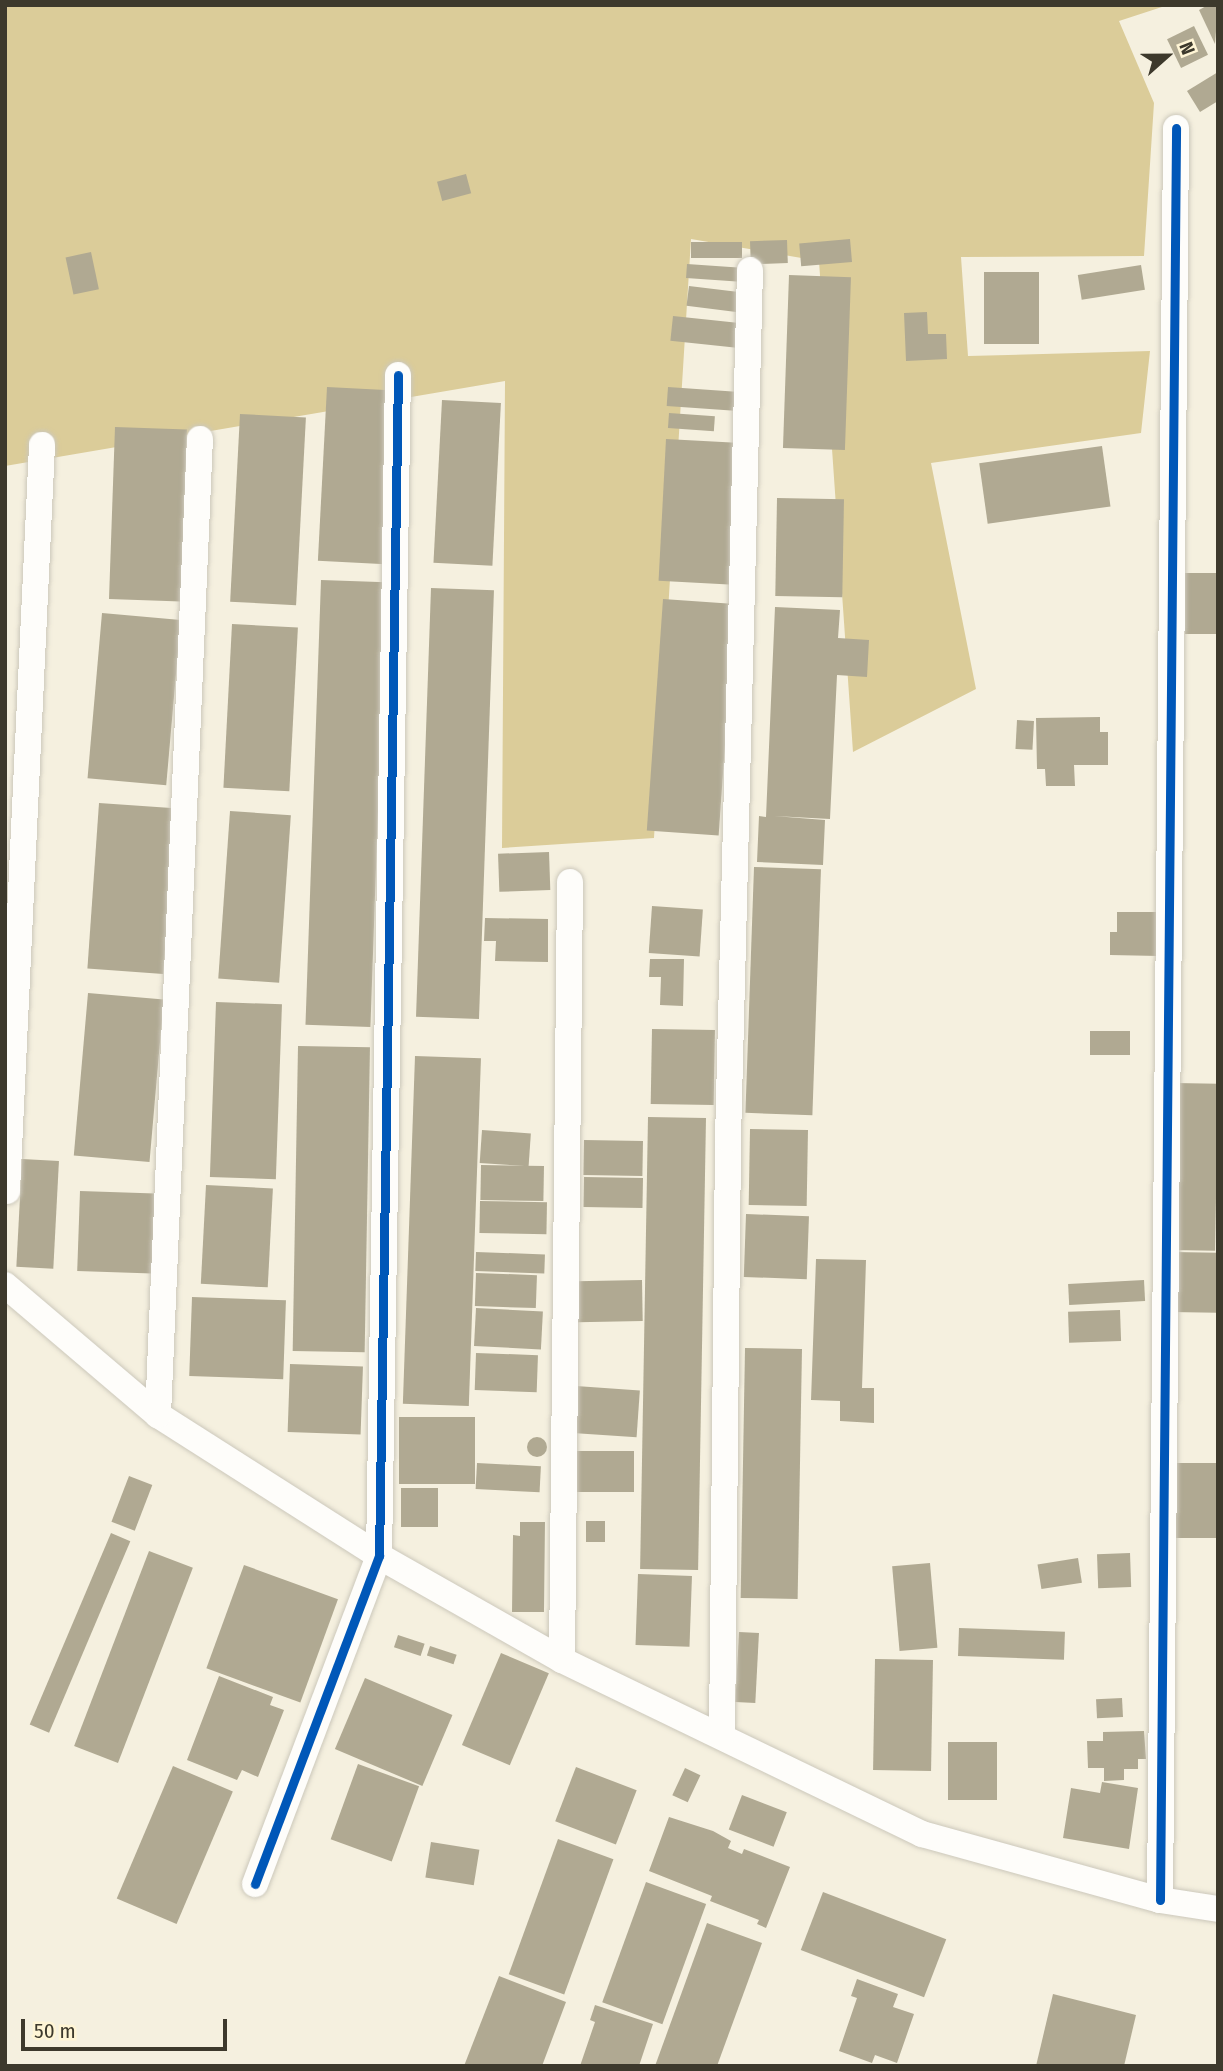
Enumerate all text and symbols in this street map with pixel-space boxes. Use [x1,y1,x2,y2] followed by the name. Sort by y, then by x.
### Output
[1132,21,1202,91] north arrow
[1174,39,1200,58] text: N
[24,2004,231,2048] scale bar
[34,2018,76,2044] text: 50 m

